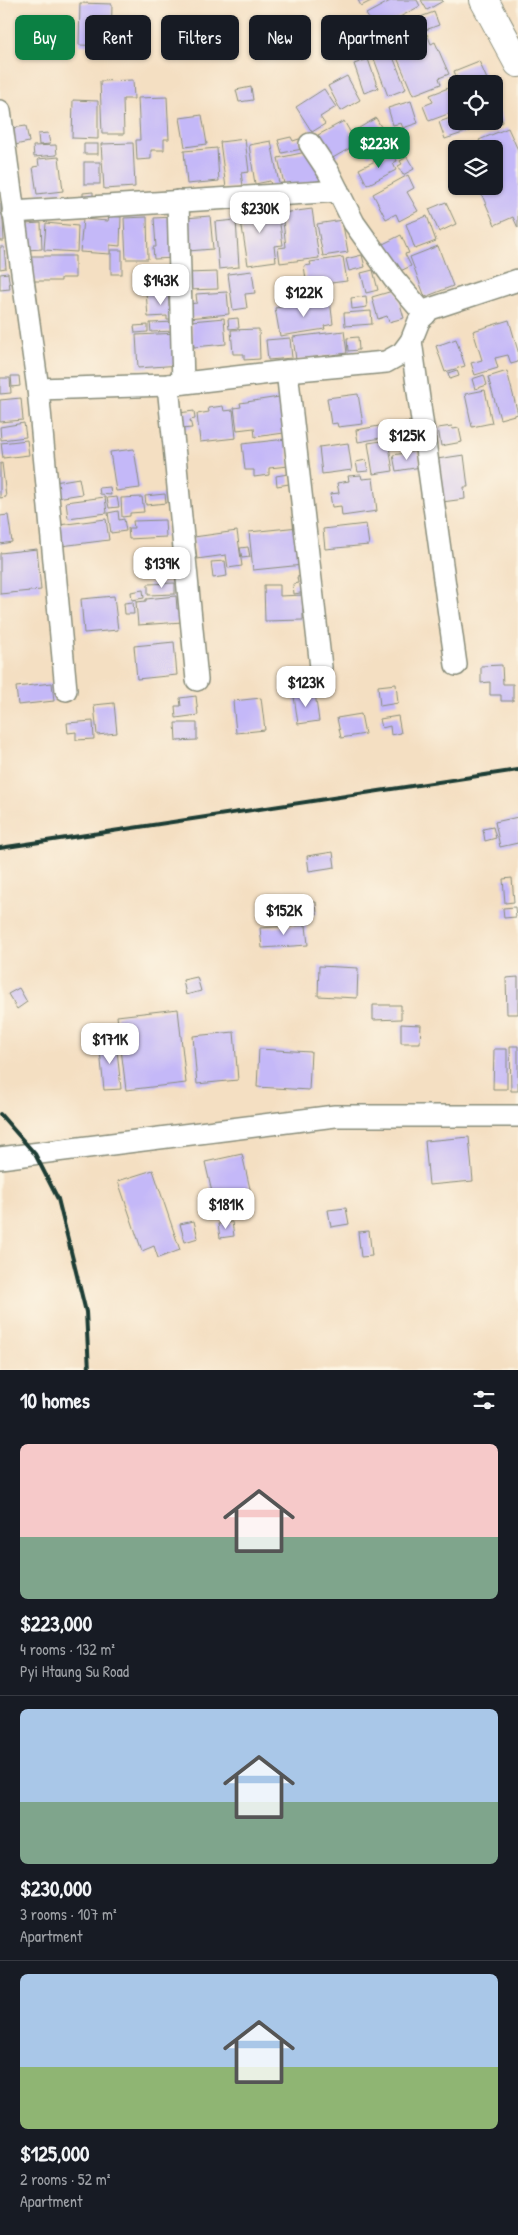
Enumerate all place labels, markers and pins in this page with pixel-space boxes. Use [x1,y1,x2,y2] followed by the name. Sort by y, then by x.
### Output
[344,126,414,169] pin: $223K
[225,192,295,234] pin: $230K
[126,264,196,306] pin: $143K
[269,276,339,318] pin: $122K
[372,418,442,461] pin: $125K
[127,546,197,589] pin: $139K
[271,666,341,708] pin: $123K
[249,894,319,936] pin: $152K
[75,1022,145,1065] pin: $171K
[191,1188,261,1230] pin: $181K

